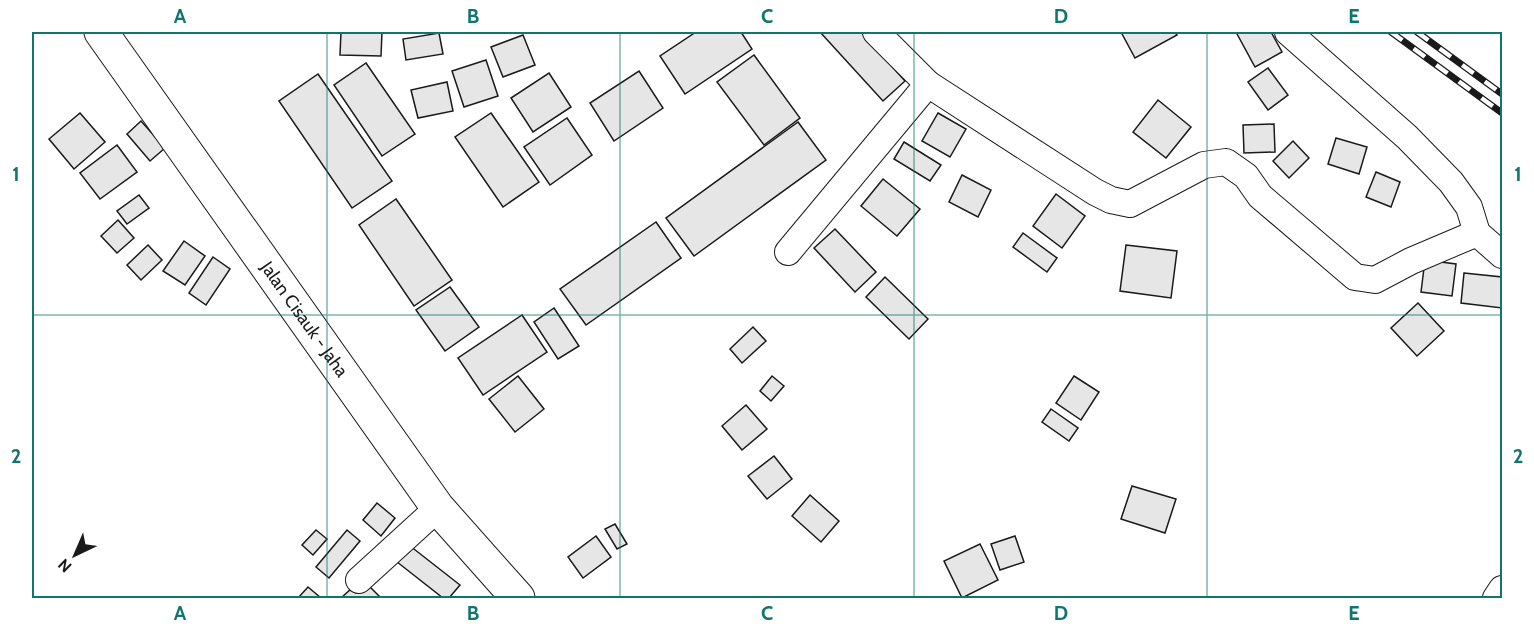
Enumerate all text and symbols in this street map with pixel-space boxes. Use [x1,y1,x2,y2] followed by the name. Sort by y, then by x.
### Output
[174,4,187,28] text: A
[467,4,479,28] text: B
[761,4,773,28] text: C
[1054,4,1068,28] text: D
[1348,4,1360,28] text: E
[12,162,20,186] text: 1
[1514,162,1522,186] text: 1
[255,256,353,382] street label: Jalan Cisauk - Jaha
[11,444,21,468] text: 2
[1513,444,1523,468] text: 2
[45,525,105,585] north arrow
[54,555,76,576] text: N
[174,601,187,625] text: A
[467,601,479,625] text: B
[761,601,773,625] text: C
[1054,601,1068,625] text: D
[1348,601,1360,625] text: E

